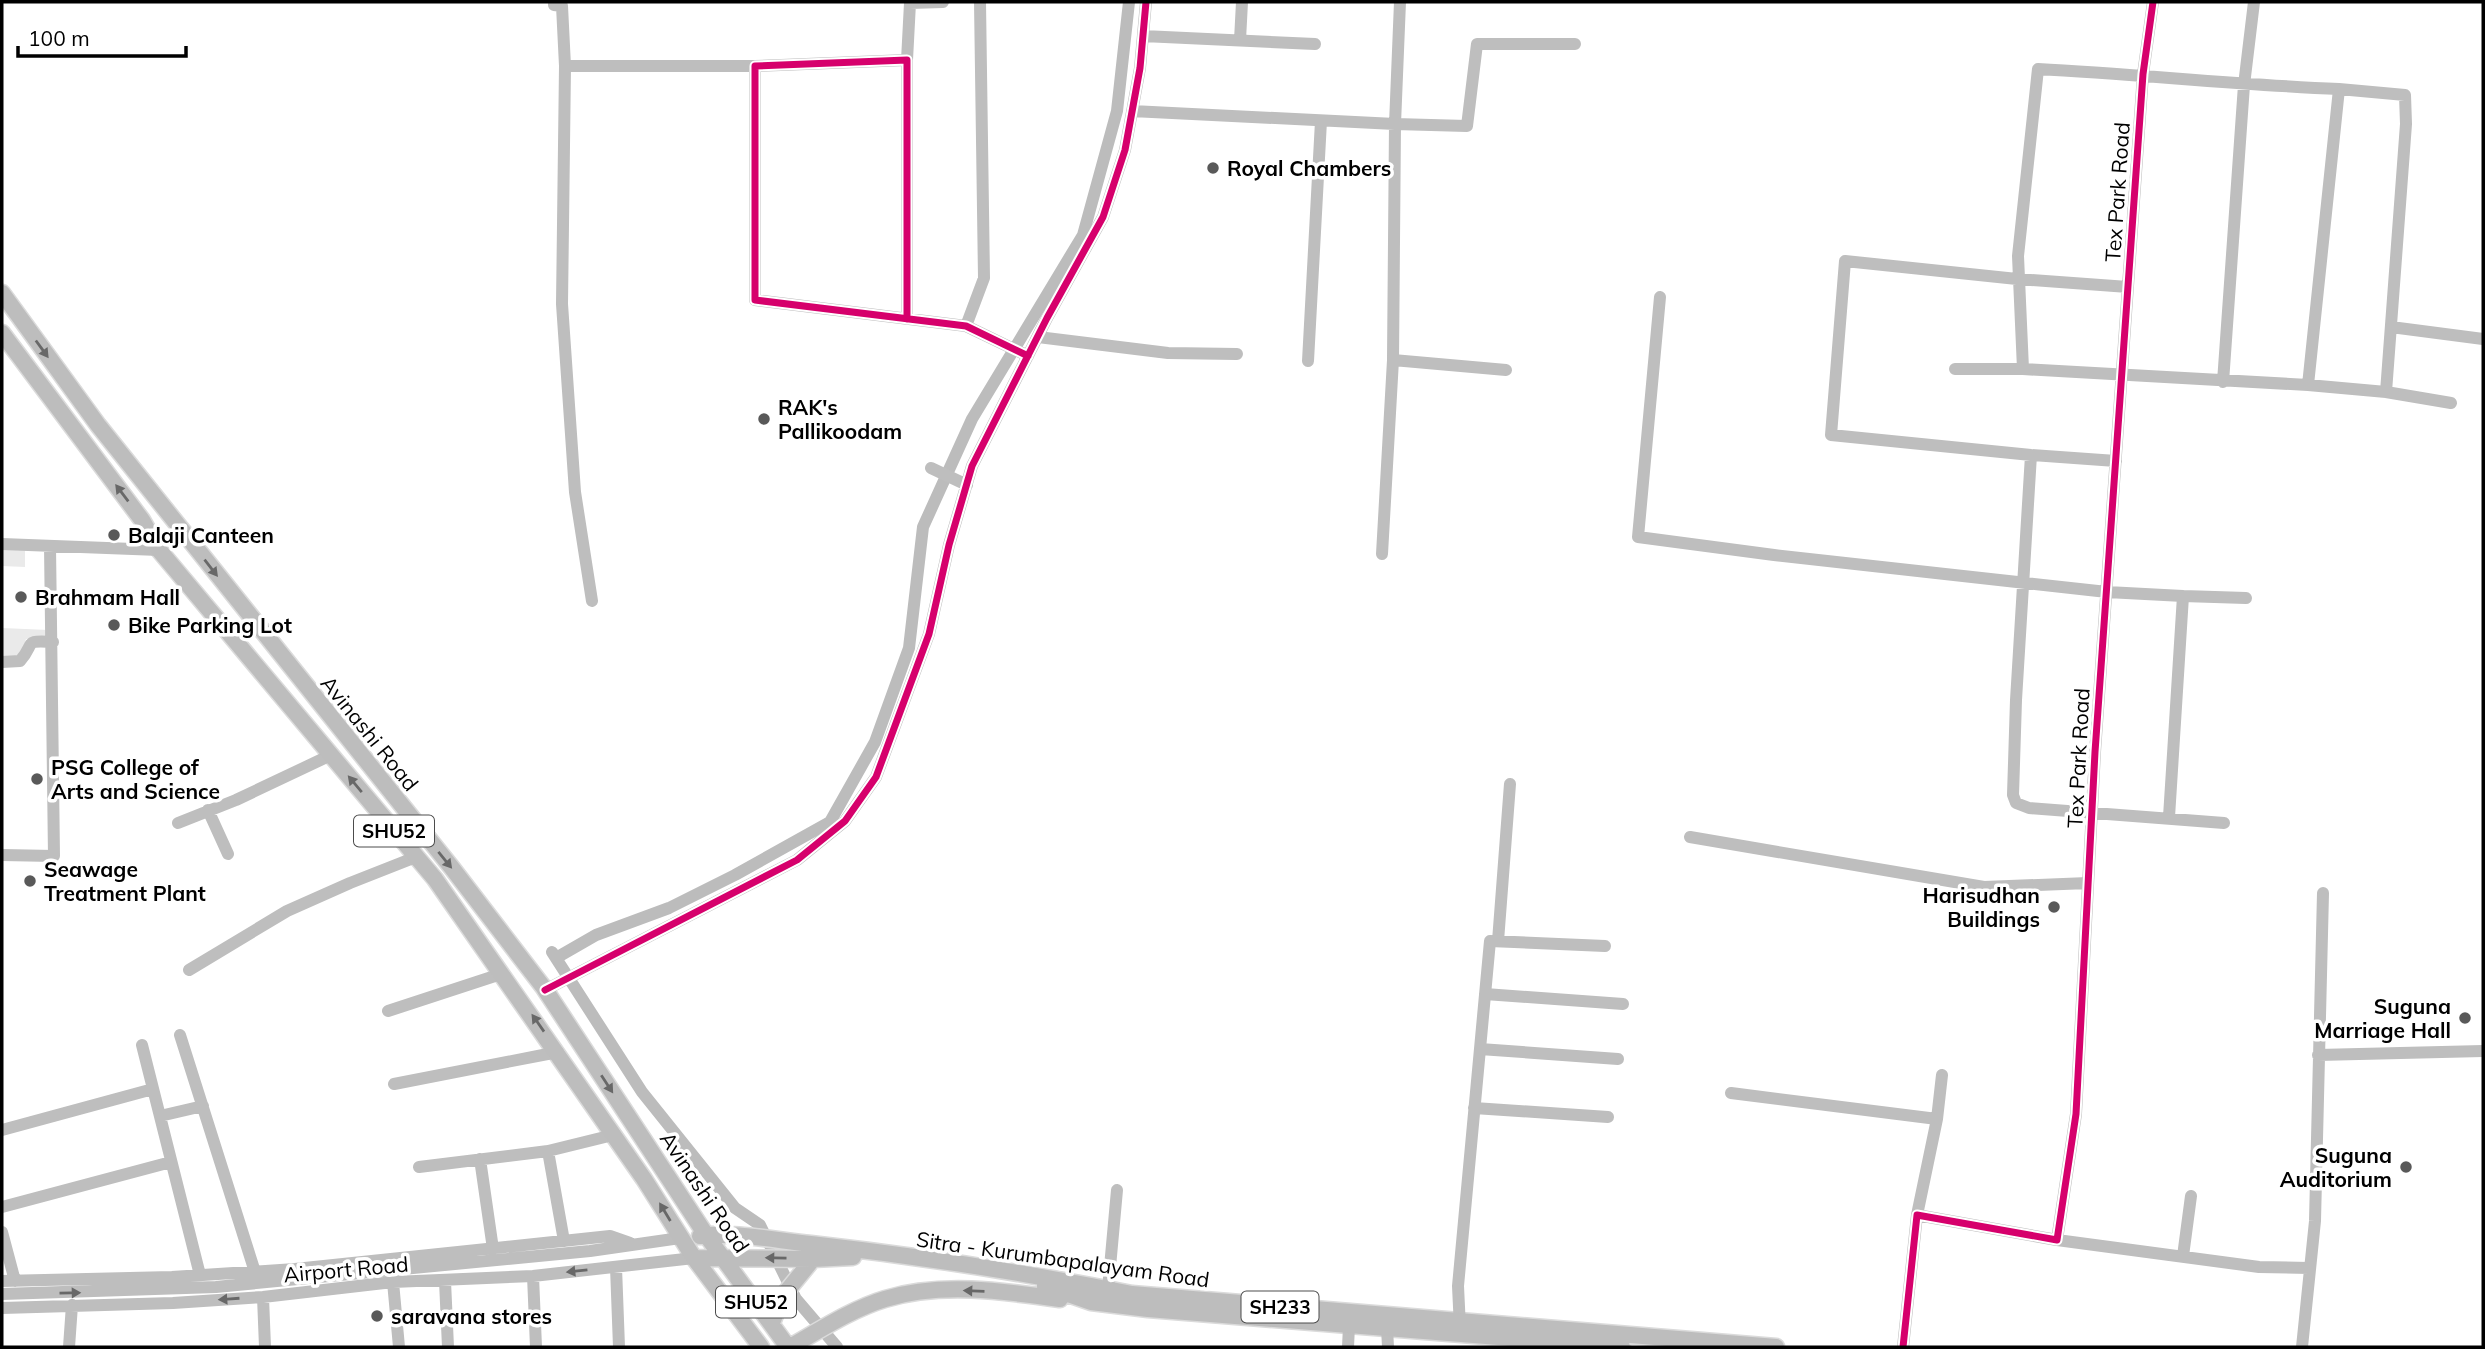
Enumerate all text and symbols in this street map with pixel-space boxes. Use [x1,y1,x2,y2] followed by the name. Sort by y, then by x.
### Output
[18,14,186,58] scale bar
[28,25,90,51] text: 100 m
[2099,121,2135,263] street label: Tex Park Road
[1227,155,1391,181] place label: Royal Chambers
[1205,160,1221,176] marker: Royal Chambers
[35,340,49,358] one-way arrow
[778,394,902,444] place label: RAK's Pallikoodam
[756,411,772,427] marker: RAK's Pallikoodam
[114,484,129,502] one-way arrow
[128,522,274,548] place label: Balaji Canteen
[106,527,122,543] marker: Balaji Canteen
[203,558,218,576] one-way arrow
[35,584,180,610] place label: Brahmam Hall
[13,589,29,605] marker: Brahmam Hall
[128,612,292,638] place label: Bike Parking Lot
[106,617,122,633] marker: Bike Parking Lot
[316,670,424,796] street label: Avinashi Road
[2061,687,2095,829] street label: Tex Park Road
[51,754,220,804] place label: PSG College of Arts and Science
[29,771,45,787] marker: PSG College of Arts and Science
[348,776,363,794] one-way arrow
[354,816,434,846] road number: SHU52
[437,851,452,868] one-way arrow
[44,856,206,906] place label: Seawage Treatment Plant
[22,873,38,889] marker: Seawage Treatment Plant
[1923,882,2040,932] place label: Harisudhan Buildings
[2046,899,2062,915] marker: Harisudhan Buildings
[2314,993,2451,1043] place label: Suguna Marriage Hall
[2457,1010,2473,1026] marker: Suguna Marriage Hall
[532,1014,545,1033] one-way arrow
[600,1074,613,1094] one-way arrow
[655,1126,755,1258] street label: Avinashi Road
[2280,1142,2392,1192] place label: Suguna Auditorium
[2398,1159,2414,1175] marker: Suguna Auditorium
[658,1203,671,1222] one-way arrow
[915,1226,1211,1292] street label: Sitra - Kurumbapalayam Road
[283,1251,409,1287] street label: Airport Road
[765,1253,787,1264] one-way arrow
[566,1266,588,1277] one-way arrow
[963,1285,985,1296] one-way arrow
[716,1286,796,1318] road number: SHU52
[59,1287,81,1298] one-way arrow
[1242,1292,1318,1322] road number: SH233
[217,1294,239,1305] one-way arrow
[391,1303,552,1329] place label: saravana stores
[369,1308,385,1324] marker: saravana stores

